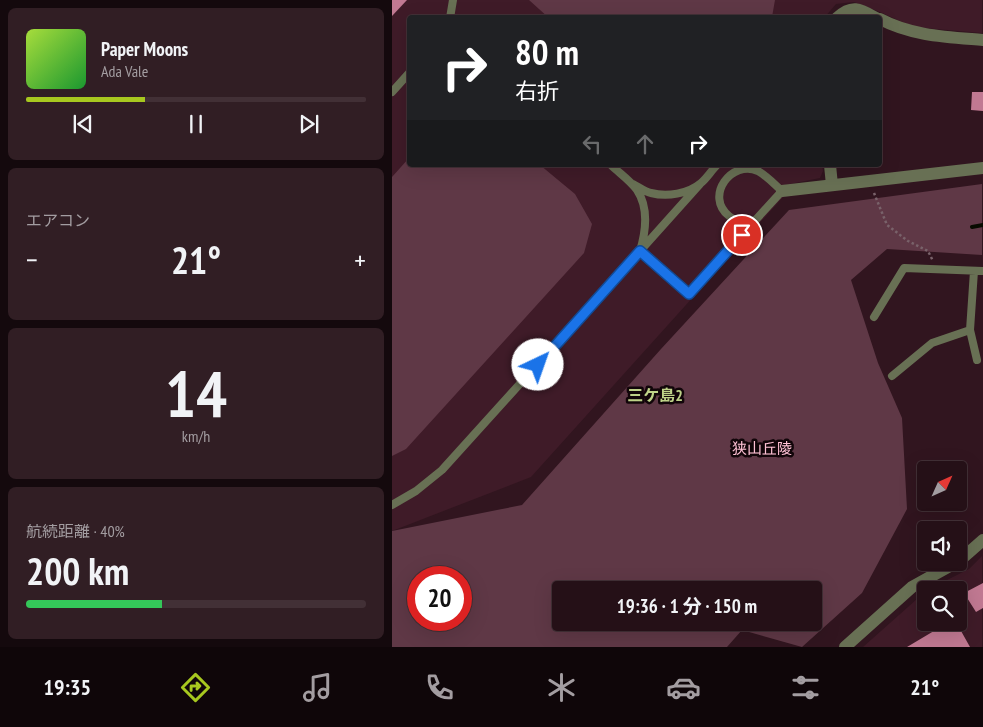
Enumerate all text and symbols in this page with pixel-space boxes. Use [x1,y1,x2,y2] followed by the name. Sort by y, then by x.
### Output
[515,29,579,75] text: 80 m
[432,35,497,100] icon: right
[101,37,188,61] text: Paper Moons
[101,61,148,81] text: Ada Vale
[515,77,559,105] text: 右折
[69,110,97,138] icon: previous
[182,110,210,138] icon: pause
[295,110,323,138] icon: next
[578,130,606,158] icon: left
[631,130,659,158] icon: ahead
[684,130,712,158] icon: right
[26,210,90,230] text: エアコン
[721,214,763,256] pin
[728,221,756,249] icon: arrive
[171,235,221,284] text: 21°
[26,241,38,278] text: −
[354,241,366,278] text: +
[511,338,563,390] position arrow
[165,351,227,435] text: 14
[627,385,683,405] district label: 三ケ島2
[182,426,210,446] text: km/h
[732,439,792,458] park label: 狭山丘陵
[917,461,967,511] north arrow
[917,461,967,631] map controls
[26,521,125,541] text: 航続距離 · 40%
[917,521,967,571] button: sound
[26,546,129,595] text: 200 km
[407,566,472,631] speed limit sign: 20
[917,581,967,631] button: search
[617,594,757,618] text: 19:36 · 1 分 · 150 m
[178,670,213,705] icon: directions
[300,670,335,705] icon: music
[422,670,457,705] icon: phone
[544,670,579,705] icon: climate
[666,670,701,705] icon: car
[788,670,823,705] icon: filters
[44,673,91,701] text: 19:35
[910,673,939,701] text: 21°

